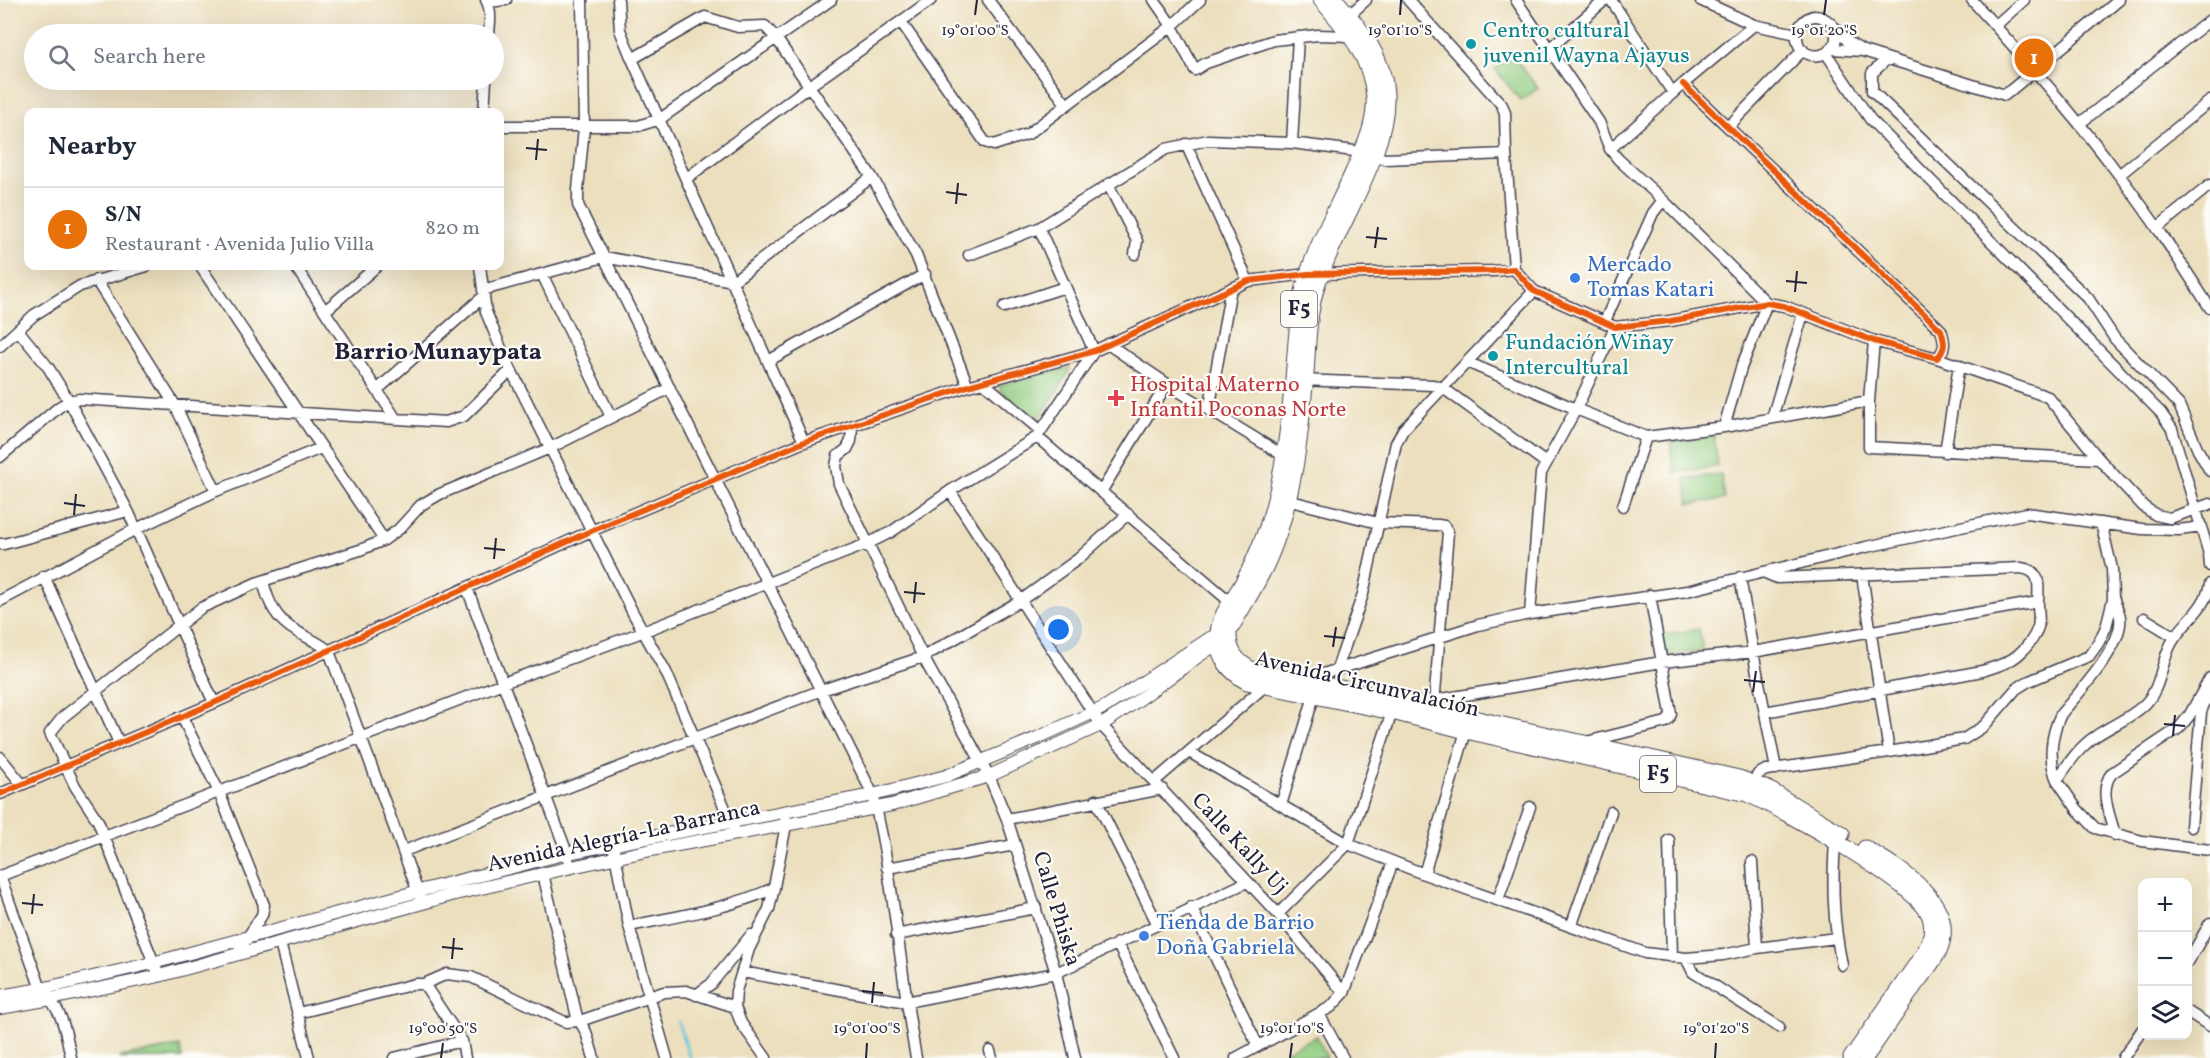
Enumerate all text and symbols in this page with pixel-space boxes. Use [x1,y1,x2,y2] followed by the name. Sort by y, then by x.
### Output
[1483,16,1690,72] place label: Centro cultural juvenil Wayna Ajayus
[941,21,1009,42] text: 19°01'00"S
[1368,21,1432,42] text: 19°01'10"S
[1791,21,1857,42] text: 19°01'20"S
[24,24,504,90] search box
[2014,36,2054,80] pin: 1
[1464,37,1478,51] marker: Centro cultural juvenil Wayna Ajayus
[45,41,78,74] icon: search
[93,42,206,73] text: Search here
[48,129,137,165] text: Nearby
[105,200,142,231] text: S/N
[63,215,72,243] text: 1
[426,215,480,243] text: 820 m
[105,231,374,259] text: Restaurant · Avenida Julio Villa
[1587,250,1714,306] place label: Mercado Tomas Katari
[1568,271,1582,285] marker: Mercado Tomas Katari
[1281,291,1317,327] road number: F5
[1505,328,1674,384] place label: Fundación Wiñay Intercultural
[334,336,542,370] district label: Barrio Munaypata
[1486,349,1500,363] marker: Fundación Wiñay Intercultural
[1130,370,1347,426] place label: Hospital Materno Infantil Poconas Norte
[1107,389,1125,407] marker: Hospital Materno Infantil Poconas Norte
[1044,615,1073,644] your location
[1252,644,1482,726] street label: Avenida Circunvalación
[1640,756,1676,792] road number: F5
[1184,786,1294,902] street label: Calle Kally Uj
[485,793,763,881] street label: Avenida Alegría-La Barranca
[1024,848,1088,970] street label: Calle Phiska
[2138,878,2192,1040] map controls
[2138,878,2192,932] button: +
[1156,908,1314,964] place label: Tienda de Barrio Doña Gabriela
[1137,929,1151,943] marker: Tienda de Barrio Doña Gabriela
[2138,932,2192,986] button: −
[2138,986,2192,1040] button: layers
[409,1019,477,1040] text: 19°00'50"S
[833,1019,901,1040] text: 19°01'00"S
[1260,1019,1324,1040] text: 19°01'10"S
[1683,1019,1749,1040] text: 19°01'20"S

